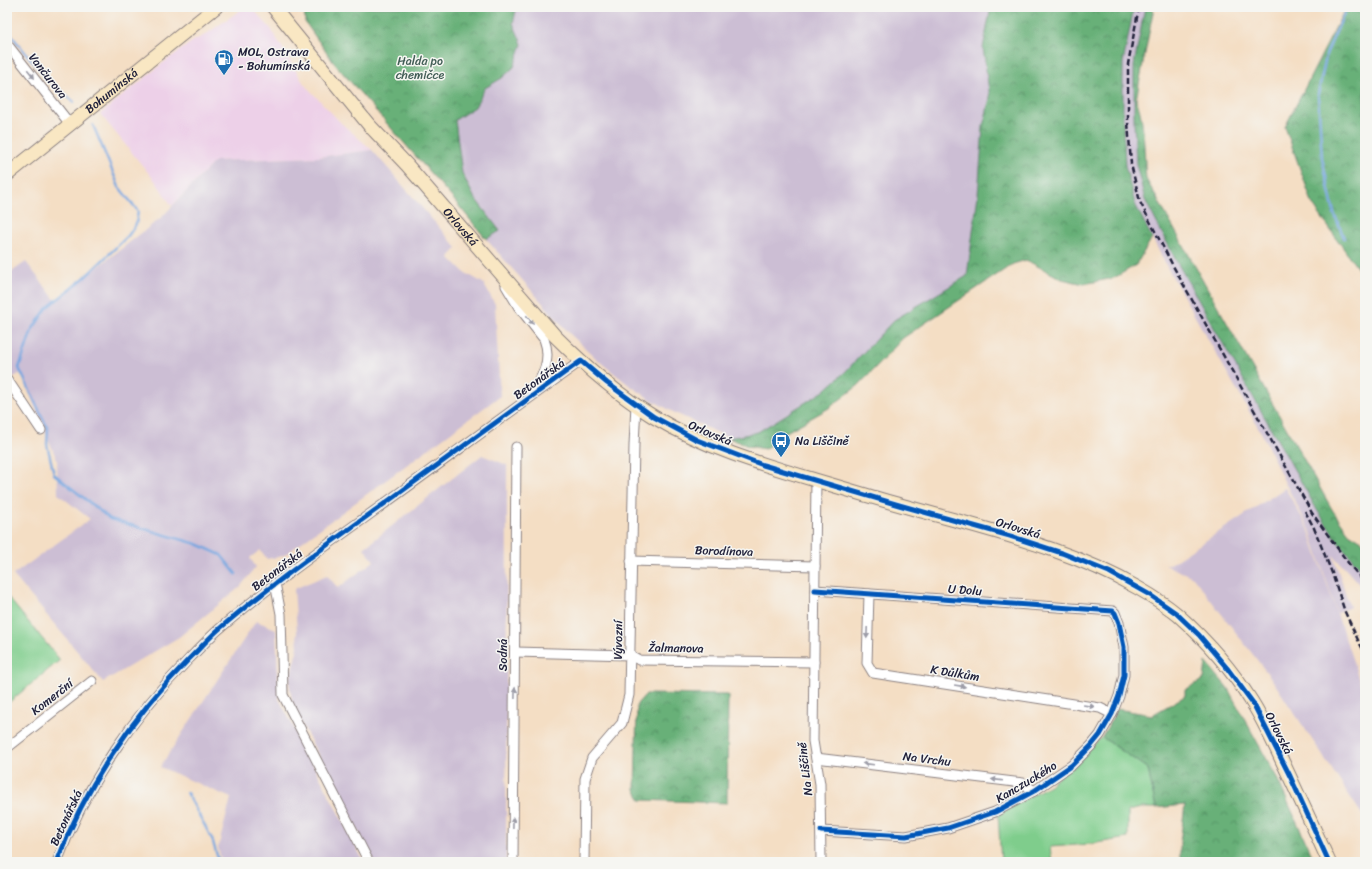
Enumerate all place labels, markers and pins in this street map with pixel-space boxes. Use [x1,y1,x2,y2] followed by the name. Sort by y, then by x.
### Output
[238,41,310,77] place label: MOL, Ostrava - Bohumínská
[213,48,235,76] fuel station icon: MOL, Ostrava - Bohumínská
[770,430,792,458] bus stop icon: Na Liščině
[795,430,850,452] place label: Na Liščině

